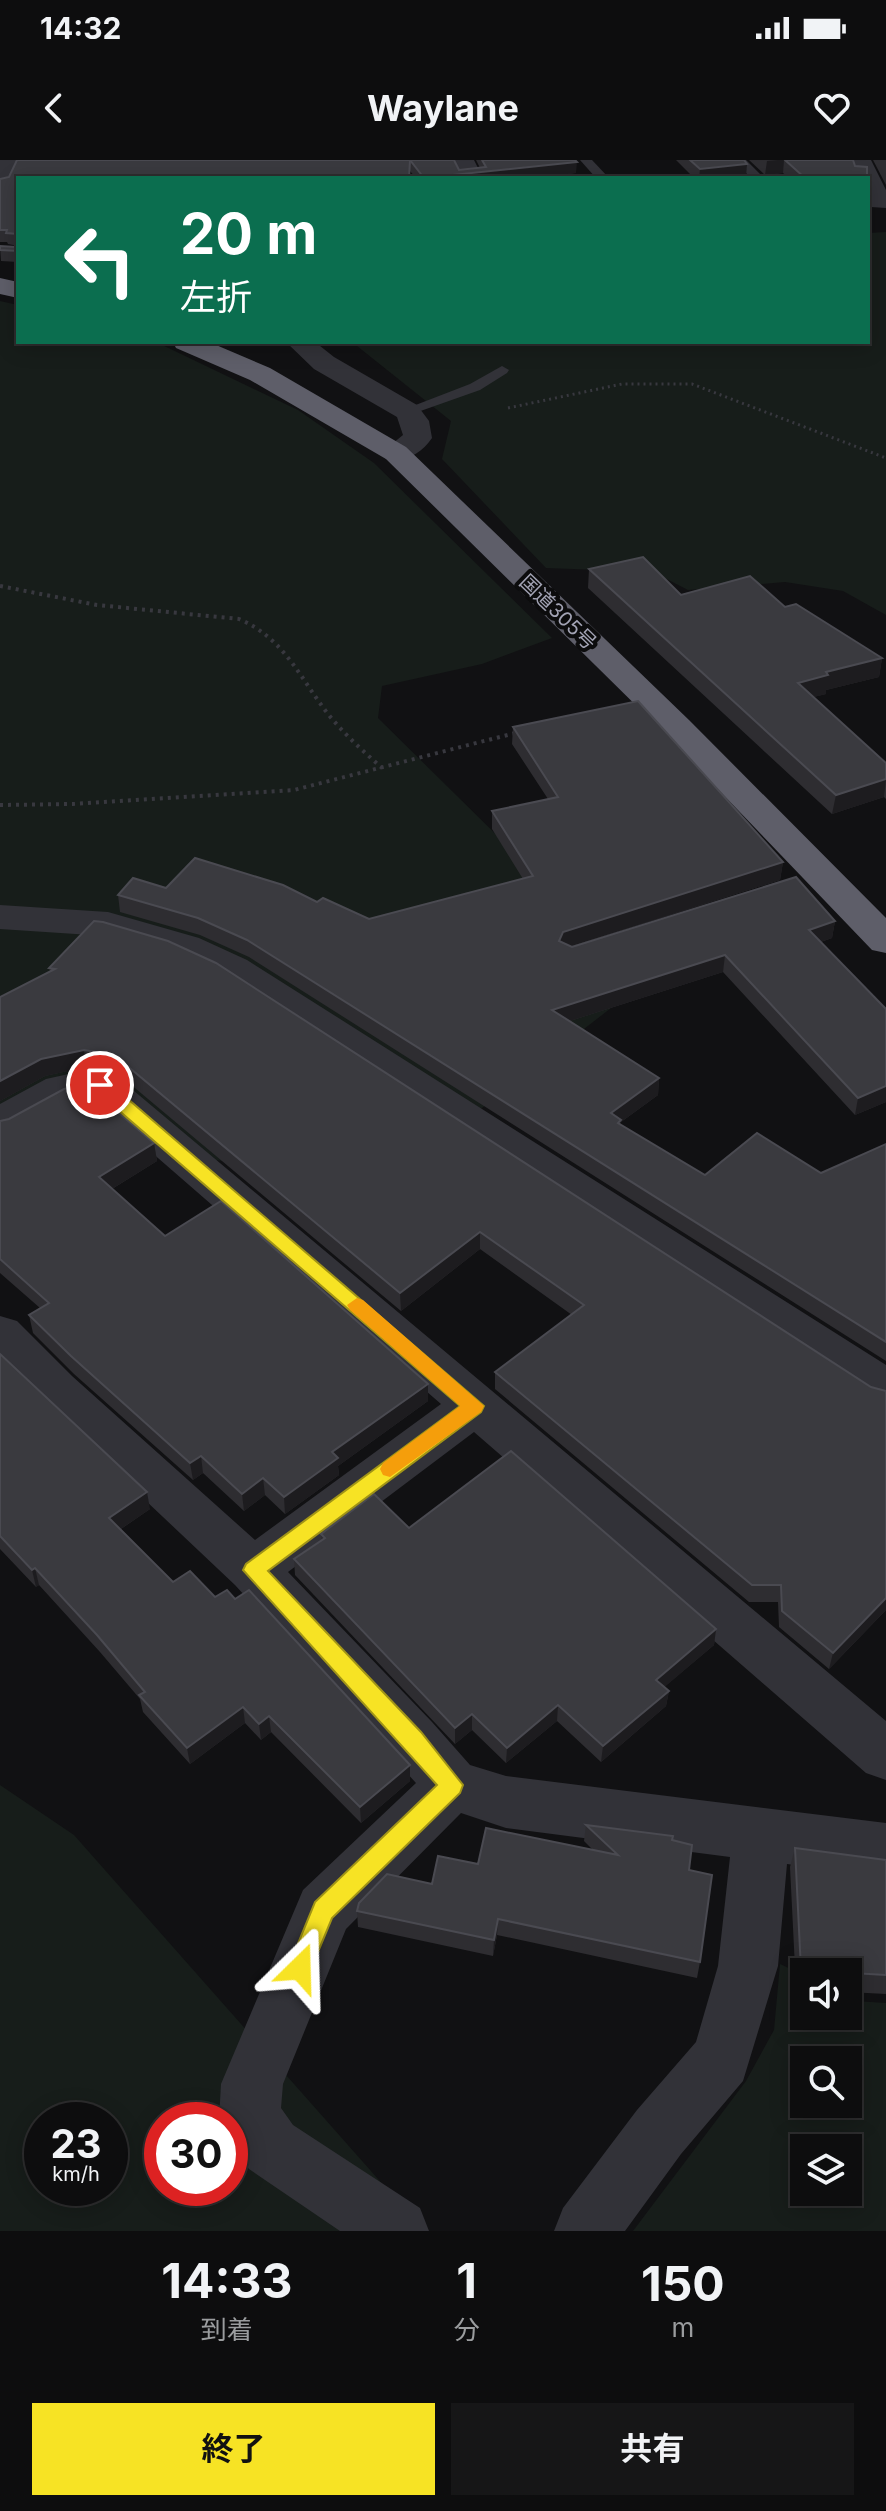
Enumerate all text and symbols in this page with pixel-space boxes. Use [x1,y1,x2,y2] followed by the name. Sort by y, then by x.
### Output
[40,10,122,46] text: 14:32
[32,86,76,130] icon: back
[367,86,519,130] text: Waylane
[810,86,854,130] icon: heart
[180,200,317,268] text: 20 m
[48,208,152,312] icon: left
[180,275,252,319] text: 左折
[515,570,601,654] street label: 国道305号
[66,1051,134,1119] pin
[78,1063,122,1107] icon: arrive
[258,1926,342,2010] position arrow
[790,1958,862,2206] map controls
[790,1958,862,2030] button: sound
[790,2046,862,2118] button: search
[144,2102,248,2206] speed limit sign: 30
[50,2119,102,2168] text: 23
[790,2134,862,2206] button: layers
[52,2162,100,2186] text: km/h
[161,2251,292,2310] text: 14:33
[456,2251,477,2310] text: 1
[641,2254,725,2313] text: 150
[671,2312,694,2343] text: m
[201,2314,253,2345] text: 到着
[454,2314,480,2345] text: 分
[32,2403,435,2495] button: 終了
[451,2403,854,2495] button: 共有

